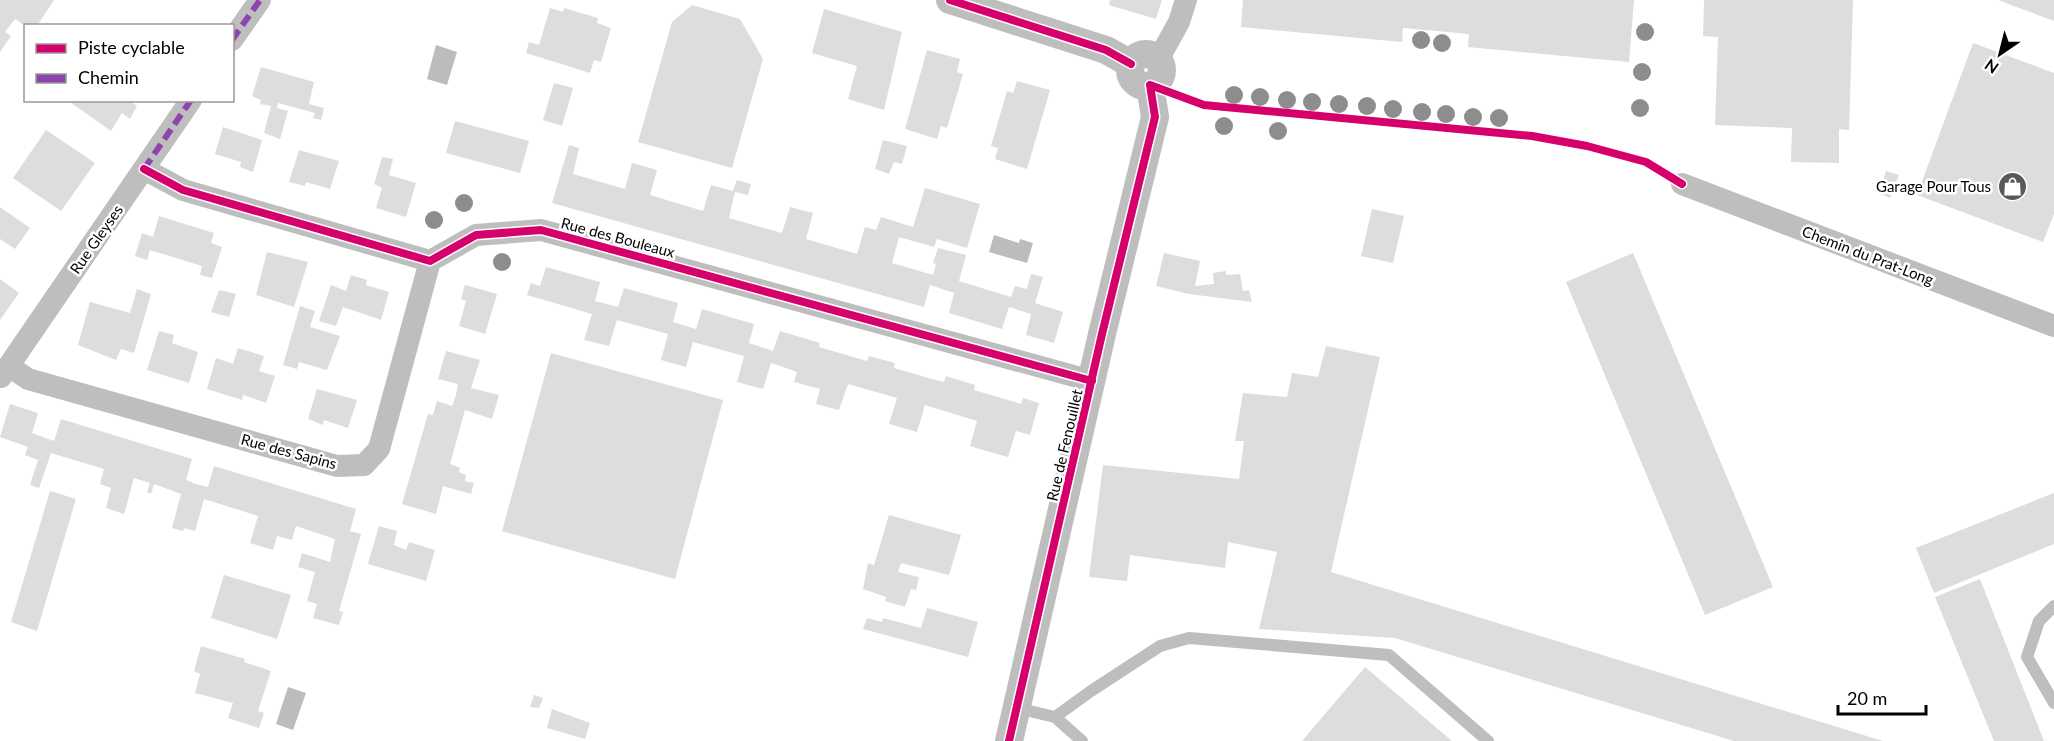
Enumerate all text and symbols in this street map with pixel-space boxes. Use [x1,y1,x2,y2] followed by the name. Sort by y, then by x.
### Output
[24,24,234,102] legend
[1970,24,2030,84] north arrow
[78,36,185,58] text: Piste cyclable
[1981,55,2002,78] text: N
[78,66,139,88] text: Chemin
[1996,170,2028,202] shop icon: Garage Pour Tous
[1876,177,1991,195] place label: Garage Pour Tous
[66,201,126,277] street label: Rue Gleyses
[559,213,677,261] street label: Rue des Bouleaux
[1800,222,1936,288] street label: Chemin du Prat-Long
[1042,387,1086,503] street label: Rue de Fenouillet
[239,430,339,472] street label: Rue des Sapins
[1838,678,1926,716] scale bar
[1847,687,1887,709] text: 20 m

